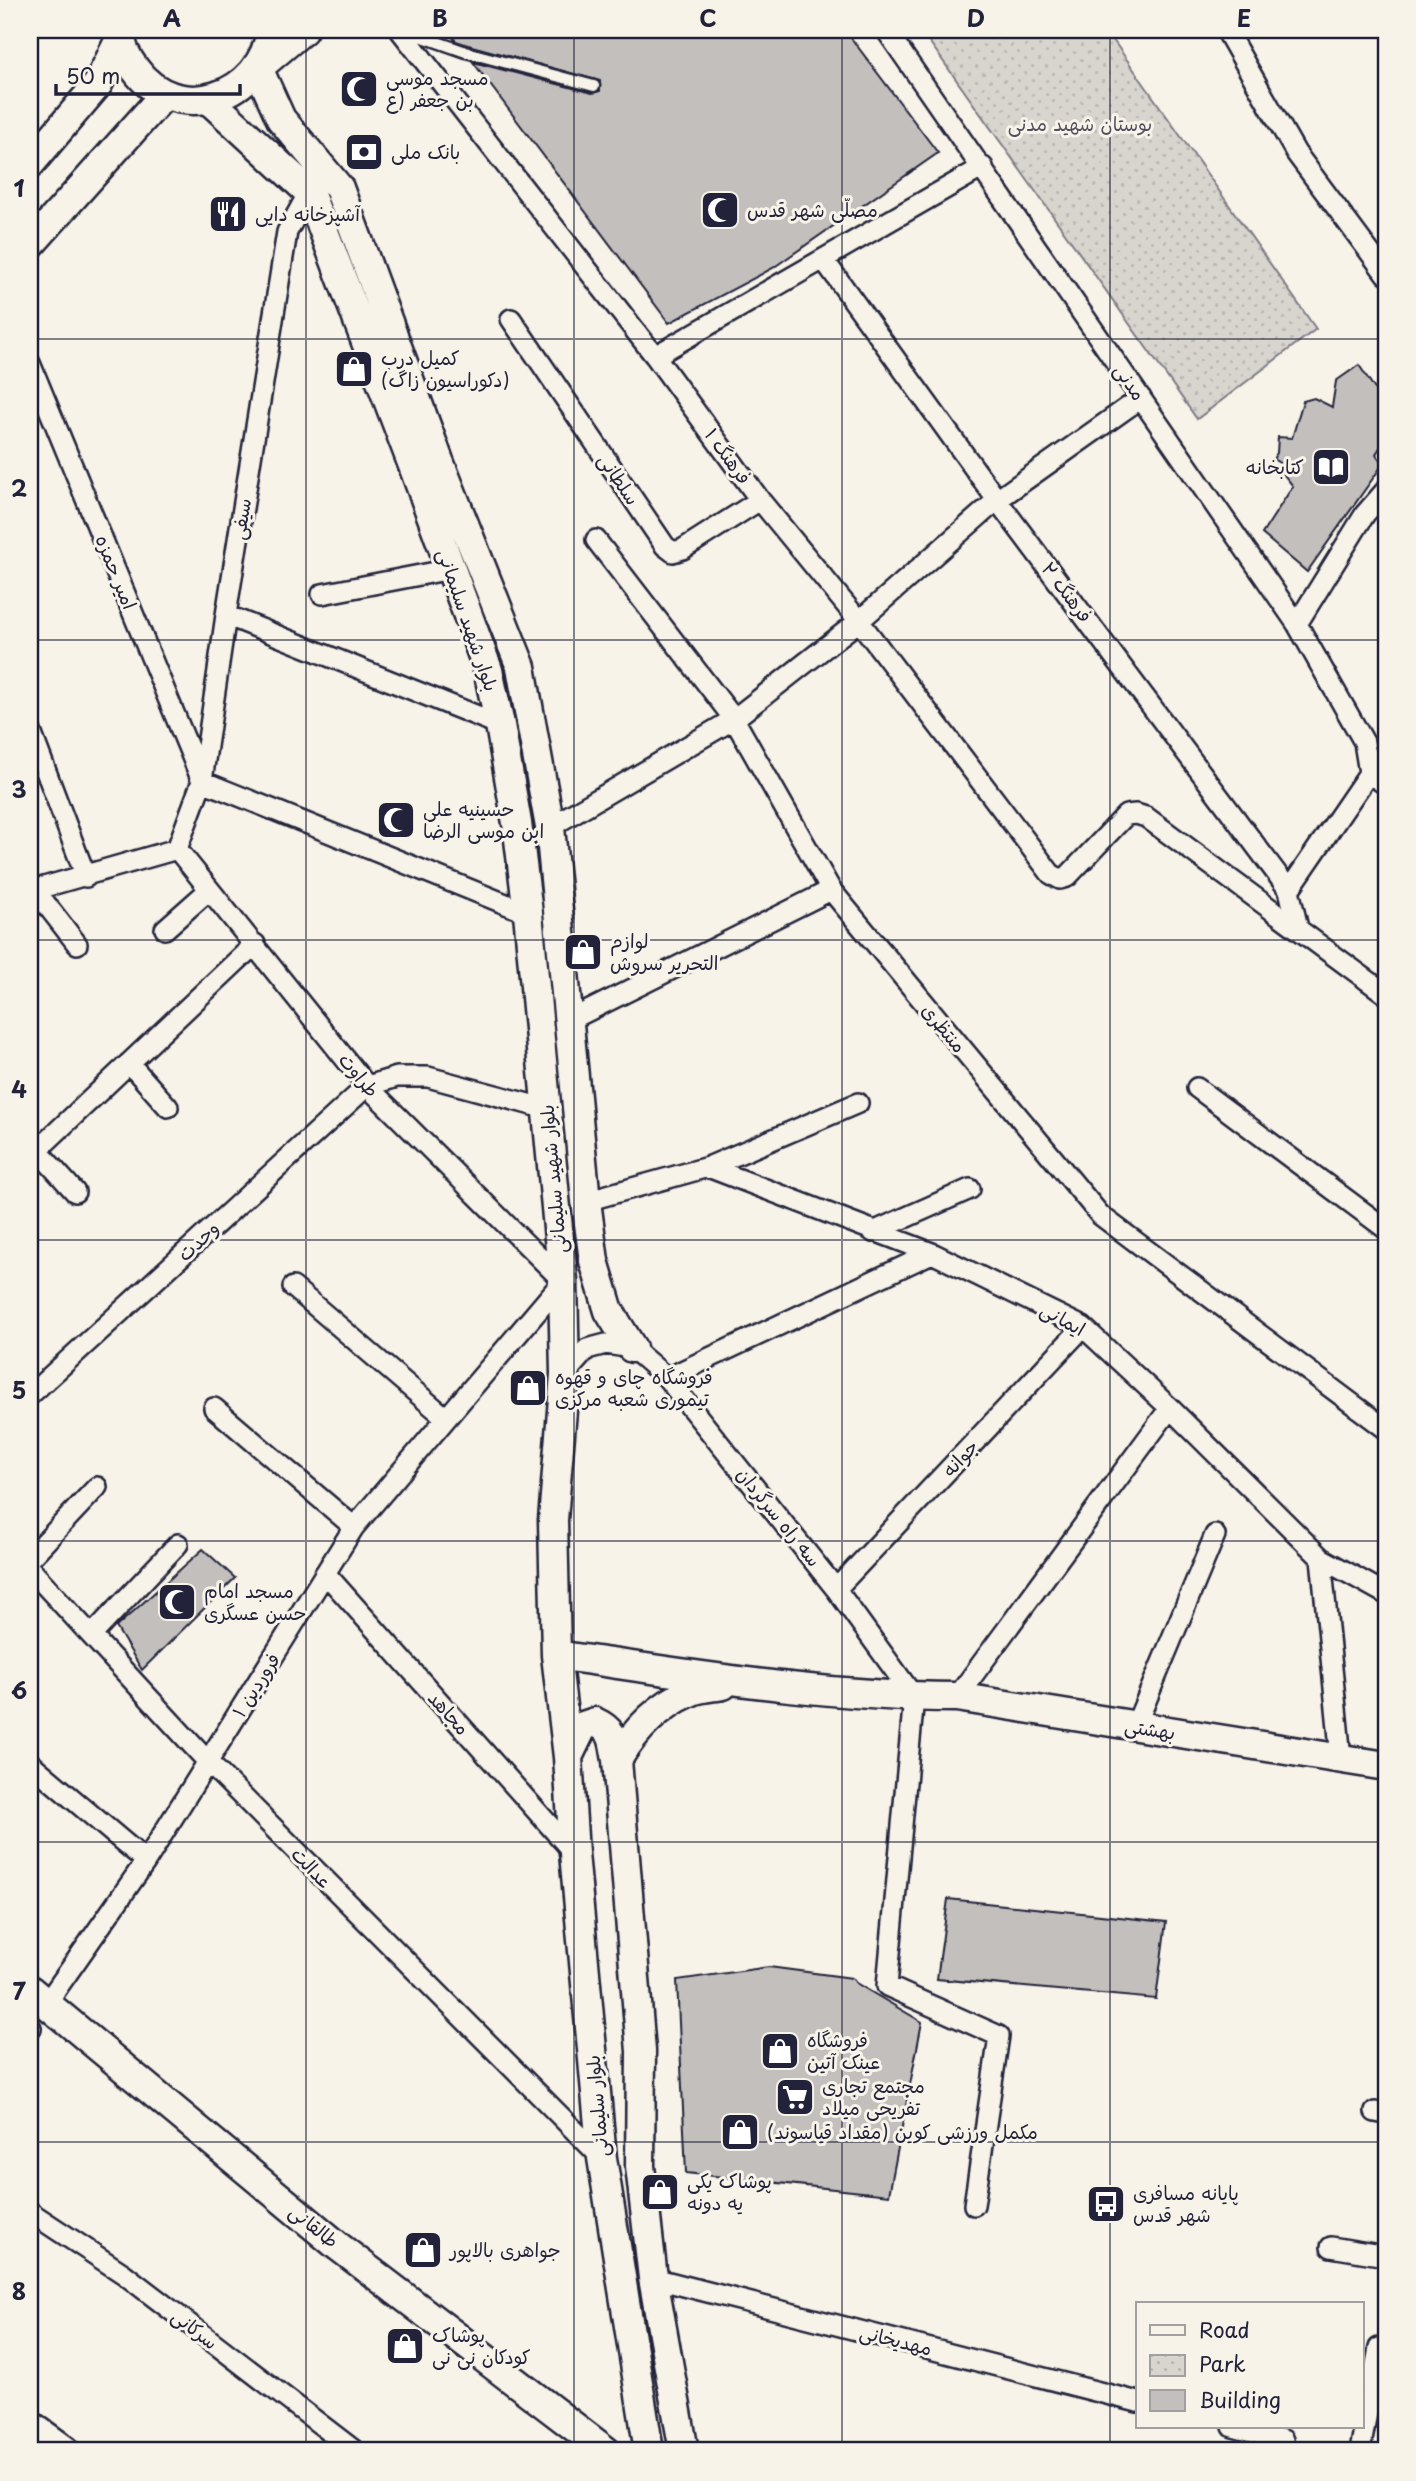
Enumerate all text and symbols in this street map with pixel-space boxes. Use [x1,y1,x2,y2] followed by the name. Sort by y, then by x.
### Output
[163,0,181,35] text: A
[432,0,448,35] text: B
[699,0,717,35] text: C
[967,0,985,35] text: D
[1237,0,1251,35] text: E
[56,52,240,96] scale bar
[66,59,120,91] text: 50 m
[386,63,489,114] place label: مسجد موسی بن جعفر (ع
[338,68,380,110] mosque icon: مسجد موسی بن جعفر (ع
[1008,109,1152,137] park label: بوستان شهید مدنی
[343,131,385,173] bank icon: بانک ملی
[391,137,460,165] place label: بانک ملی
[14,170,25,205] text: 1
[699,189,741,231] mosque icon: مصلّی شهر قدس
[207,193,249,235] restaurant icon: آشپزخانه دایی
[747,195,878,223] place label: مصلّی شهر قدس
[255,199,361,227] place label: آشپزخانه دایی
[381,343,510,393] place label: کمیل درب (دکوراسیون زاگ)
[333,348,375,390] shop icon: کمیل درب (دکوراسیون زاگ)
[1108,357,1153,406] street label: مدنی
[699,421,759,489] street label: فرهنگ ۱
[1310,446,1352,488] library icon: کتابخانه
[592,447,647,510] street label: سلطانی
[1246,452,1304,480] place label: کتابخانه
[11,470,27,505] text: 2
[223,496,257,542] street label: سیفی
[89,530,145,613] street label: امیر حمزه
[431,545,506,695] street label: بلوار شهید سلیمانی
[1036,555,1100,628] street label: فرهنگ ۲
[11,771,27,806] text: 3
[423,794,544,844] place label: حسینیه علی ابن موسی الرضا
[375,799,417,841] mosque icon: حسینیه علی ابن موسی الرضا
[610,926,718,976] place label: لوازم التحریر سروش
[562,931,604,973] shop icon: لوازم التحریر سروش
[916,997,974,1058] street label: منتظری
[333,1046,387,1103] street label: طراوت
[11,1071,27,1106] text: 4
[532,1104,572,1255] street label: بلوار شهید سلیمانی
[170,1214,224,1267] street label: وحدت
[1036,1294,1091,1342] street label: ایمانی
[555,1362,713,1412] place label: فروشگاه چای و قهوه تیموری شعبه مرکزی
[507,1367,549,1409] shop icon: فروشگاه چای و قهوه تیموری شعبه مرکزی
[12,1372,26,1407] text: 5
[934,1432,984,1482] street label: جوانه
[731,1461,829,1572] street label: سه راه سرگردان
[204,1576,306,1626] place label: مسجد امام حسن عسگری
[156,1581,198,1623] mosque icon: مسجد امام حسن عسگری
[224,1647,286,1722] street label: فروردین ۱
[11,1672,27,1707] text: 6
[422,1684,477,1741] street label: مجاهد
[1123,1710,1178,1746] street label: بهشتی
[286,1840,340,1895] street label: عدالت
[12,1973,26,2008] text: 7
[807,2025,880,2075] place label: فروشگاه عینک آتین
[759,2030,801,2072] shop icon: فروشگاه عینک آتین
[578,2054,614,2158] street label: بلوار سلیمانی
[822,2071,925,2121] place label: مجتمع تجاری تفریحی میلاد
[774,2076,816,2118] supermarket icon: مجتمع تجاری تفریحی میلاد
[719,2111,761,2153] shop icon: مکمل ورزشی کوین (مقداد قیاسوند)
[767,2117,1038,2145] place label: مکمل ورزشی کوین (مقداد قیاسوند)
[687,2166,772,2216] place label: پوشاک یکی یه دونه
[639,2171,681,2213] shop icon: پوشاک یکی یه دونه
[1133,2178,1239,2228] place label: پایانه مسافری شهر قدس
[1085,2183,1127,2225] bus stop icon: پایانه مسافری شهر قدس
[284,2197,345,2254] street label: طالقانی
[402,2229,444,2271] shop icon: جواهری بالاپور
[448,2235,561,2263] place label: جواهری بالاپور
[12,2273,26,2308] text: 8
[166,2301,225,2355] street label: سرکانی
[1136,2302,1364,2428] legend
[1199,2313,1250,2345] text: Road
[857,2317,935,2362] street label: مهدیخانی
[432,2320,531,2370] place label: پوشاک کودکان نی نی
[384,2325,426,2367] shop icon: پوشاک کودکان نی نی
[1199,2347,1246,2379] text: Park
[1199,2383,1281,2415] text: Building

